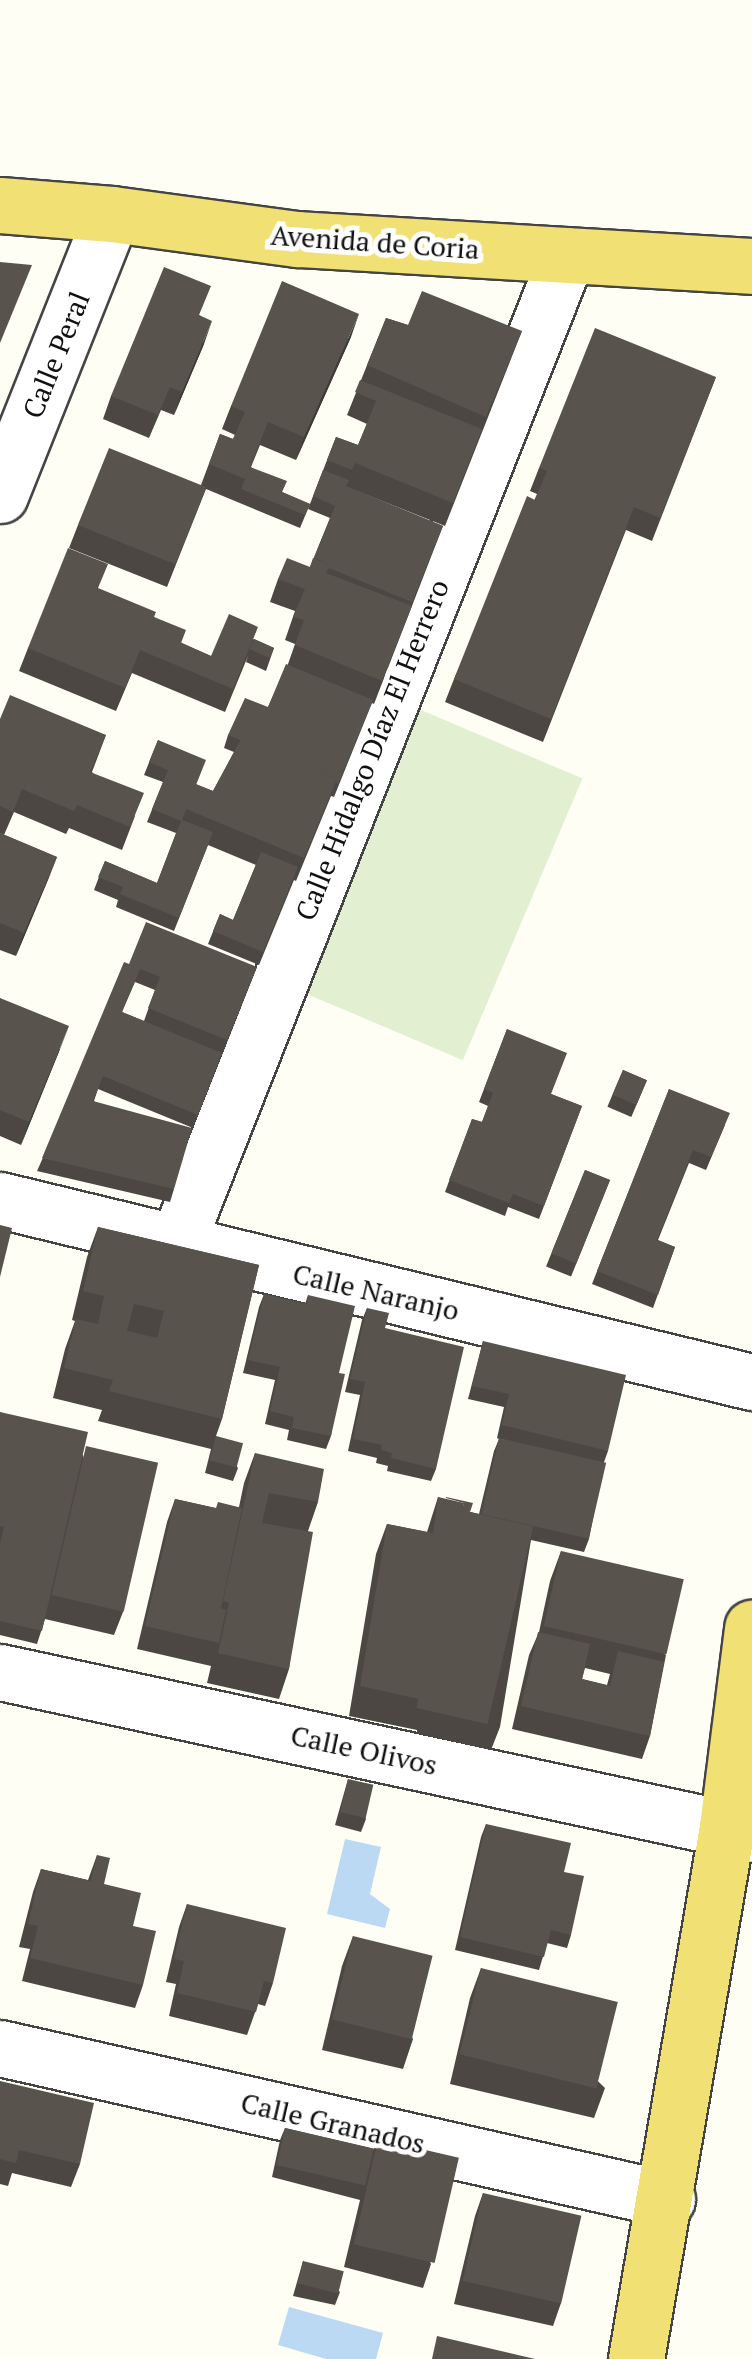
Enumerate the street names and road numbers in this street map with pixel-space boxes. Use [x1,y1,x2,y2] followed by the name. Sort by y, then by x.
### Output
[270,218,480,266] street label: Avenida de Coria
[15,287,97,423] street label: Calle Peral
[288,575,456,925] street label: Calle Hidalgo Díaz El Herrero
[290,1257,462,1327] street label: Calle Naranjo
[288,1718,440,1782] street label: Calle Olivos
[238,2085,428,2161] street label: Calle Granados

